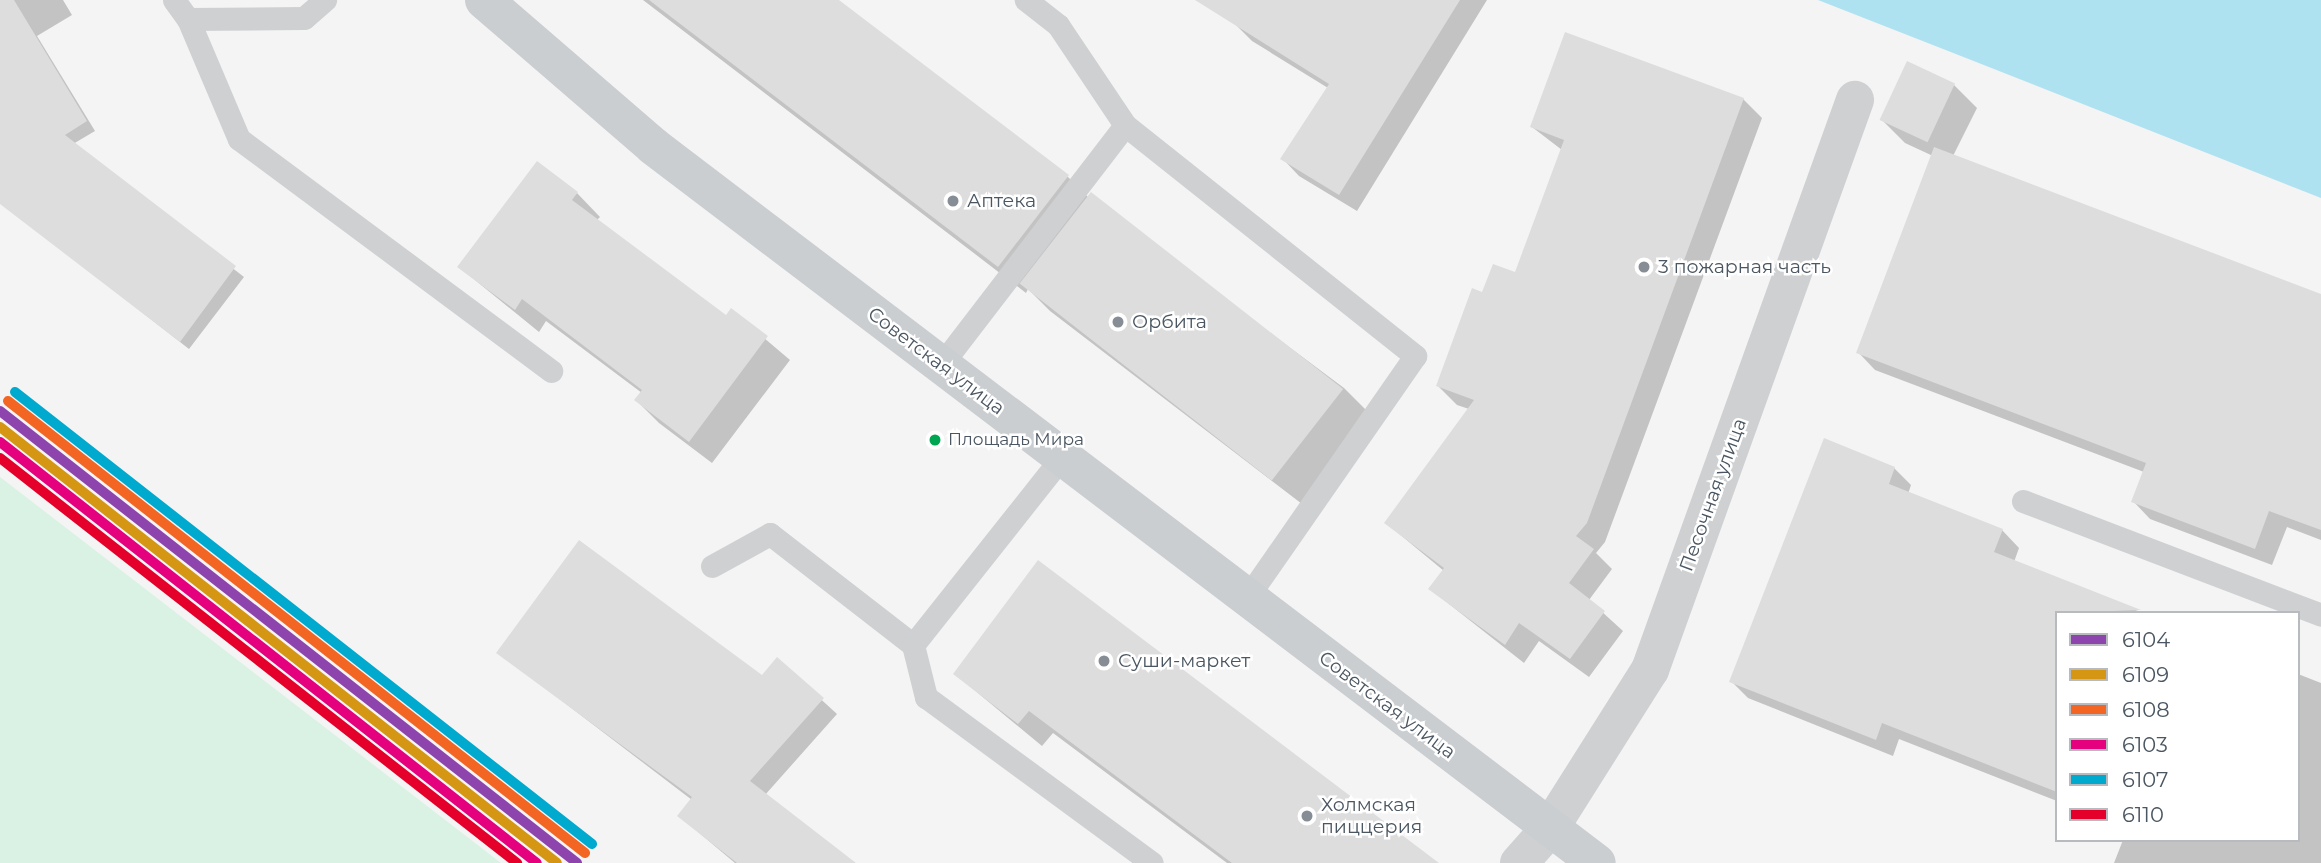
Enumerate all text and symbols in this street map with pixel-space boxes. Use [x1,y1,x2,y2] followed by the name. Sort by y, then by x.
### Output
[967,190,1036,212] place label: Аптека
[945,193,961,209] marker: Аптека
[1658,256,1831,278] place label: 3 пожарная часть
[1636,259,1652,275] marker: 3 пожарная часть
[863,302,1009,420] street label: Советская улица
[1132,311,1207,333] place label: Орбита
[1110,314,1126,330] marker: Орбита
[1675,415,1751,575] street label: Песочная улица
[948,430,1084,450] place label: Площадь Мира
[928,433,942,447] marker: Площадь Мира
[2055,611,2300,842] legend
[2122,627,2170,652] text: 6104
[1314,646,1460,764] street label: Советская улица
[1118,650,1250,672] place label: Суши-маркет
[1096,653,1112,669] marker: Суши-маркет
[2122,662,2169,687] text: 6109
[2122,697,2170,722] text: 6108
[2122,732,2168,757] text: 6103
[2122,767,2168,792] text: 6107
[1321,794,1422,838] place label: Холмская пиццерия
[2122,802,2164,827] text: 6110
[1299,808,1315,824] marker: Холмская пиццерия

